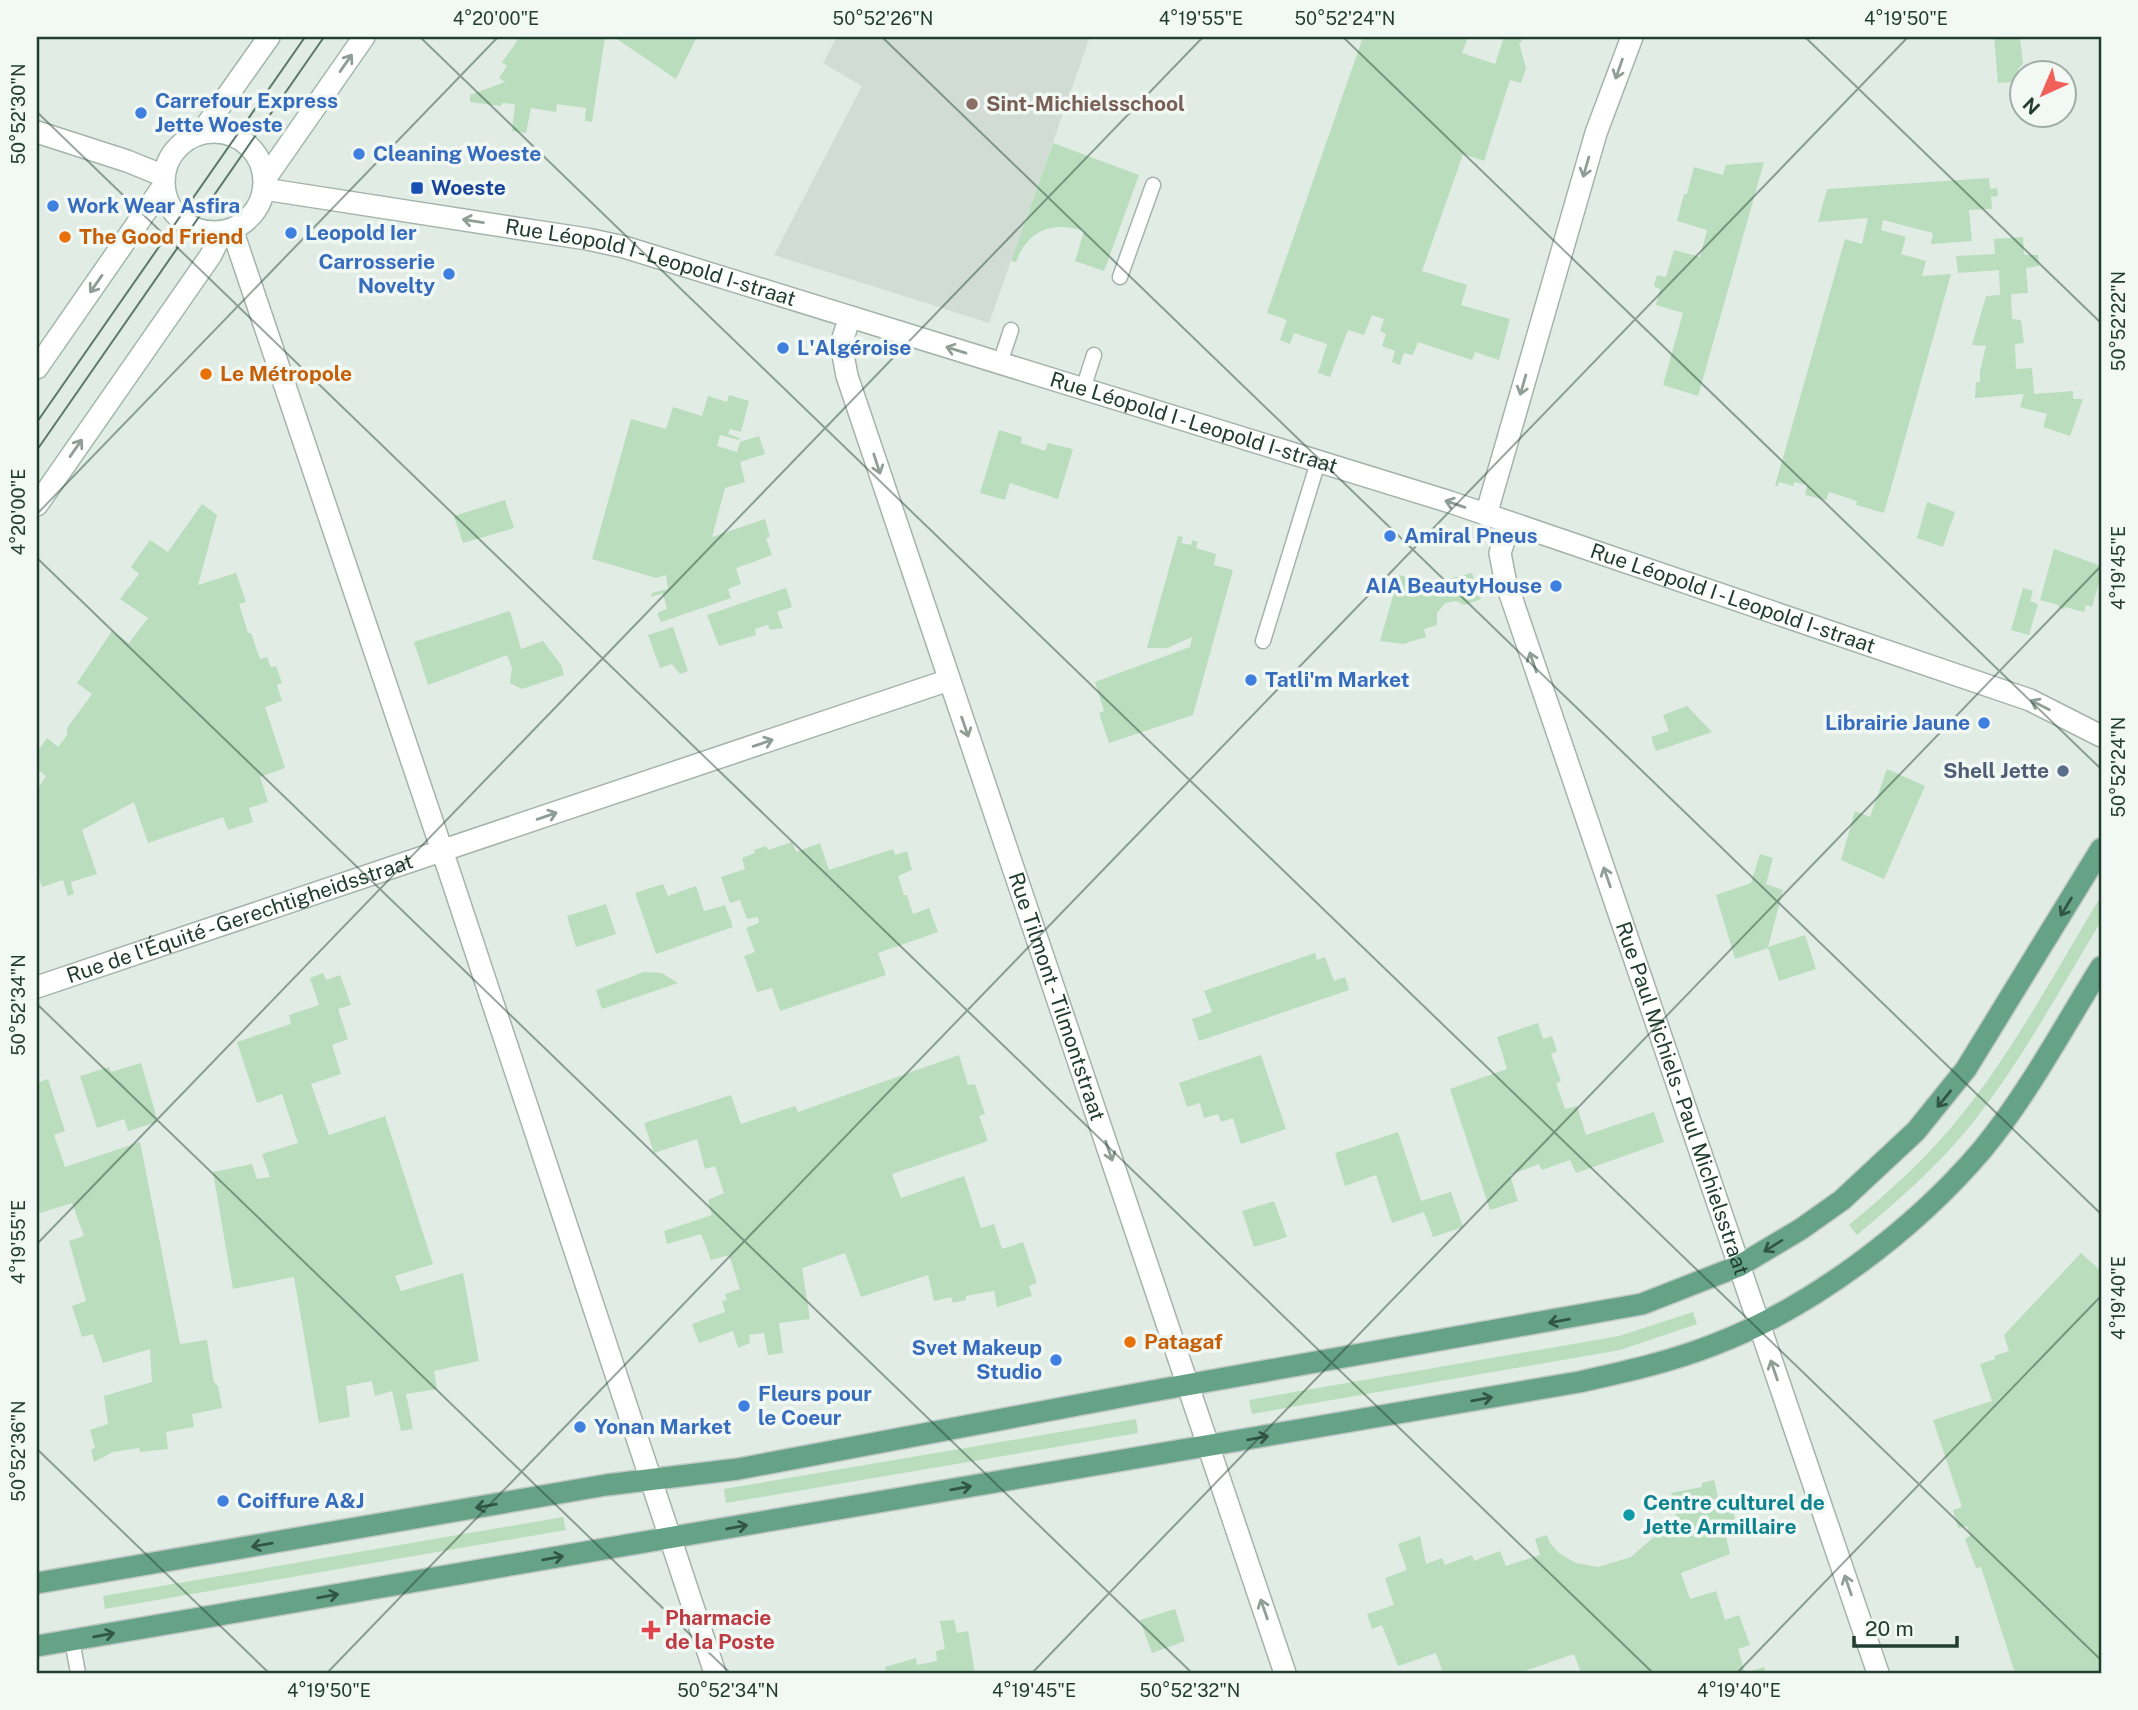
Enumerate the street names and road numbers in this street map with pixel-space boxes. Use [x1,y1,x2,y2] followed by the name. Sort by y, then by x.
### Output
[504,214,799,311] street label: Rue Léopold I - Leopold I-straat
[1047,366,1341,479] street label: Rue Léopold I - Leopold I-straat
[1587,538,1879,658] street label: Rue Léopold I - Leopold I-straat
[63,848,416,988] street label: Rue de l'Équité - Gerechtigheidsstraat
[1003,869,1111,1124] street label: Rue Tilmont - Tilmontstraat
[1611,918,1754,1278] street label: Rue Paul Michiels - Paul Michielsstraat

